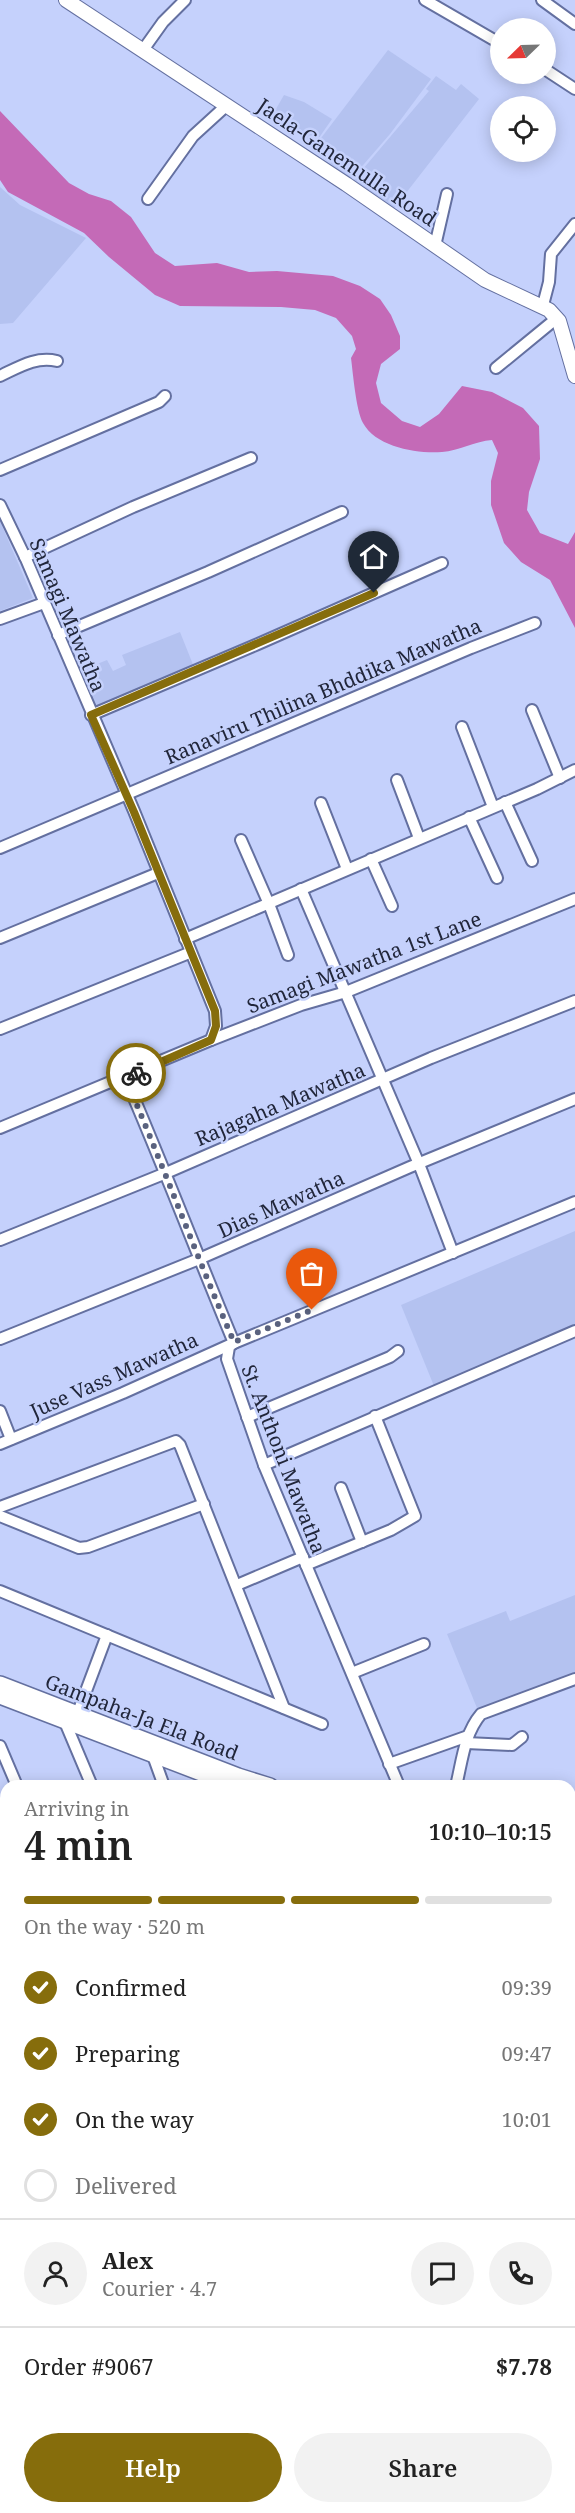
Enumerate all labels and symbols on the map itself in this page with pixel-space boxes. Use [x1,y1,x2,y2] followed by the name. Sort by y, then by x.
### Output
[490,18,556,84] north arrow
[251,91,442,232] street label: Jaela-Ganemulla Road
[348,531,399,593] pin
[23,534,113,696] street label: Samagi Mawatha
[161,612,485,770] street label: Ranaviru Thilina Bhddika Mawatha
[243,905,485,1019] street label: Samagi Mawatha 1st Lane
[106,1043,166,1103] courier
[191,1056,369,1152] street label: Rajagaha Mawatha
[213,1164,349,1244] street label: Dias Mawatha
[286,1248,337,1310] pin
[25,1326,202,1425] street label: Juse Vass Mawatha
[235,1361,333,1557] street label: St. Anthoni Mawatha
[41,1668,243,1766] street label: Gampaha-Ja Ela Road

